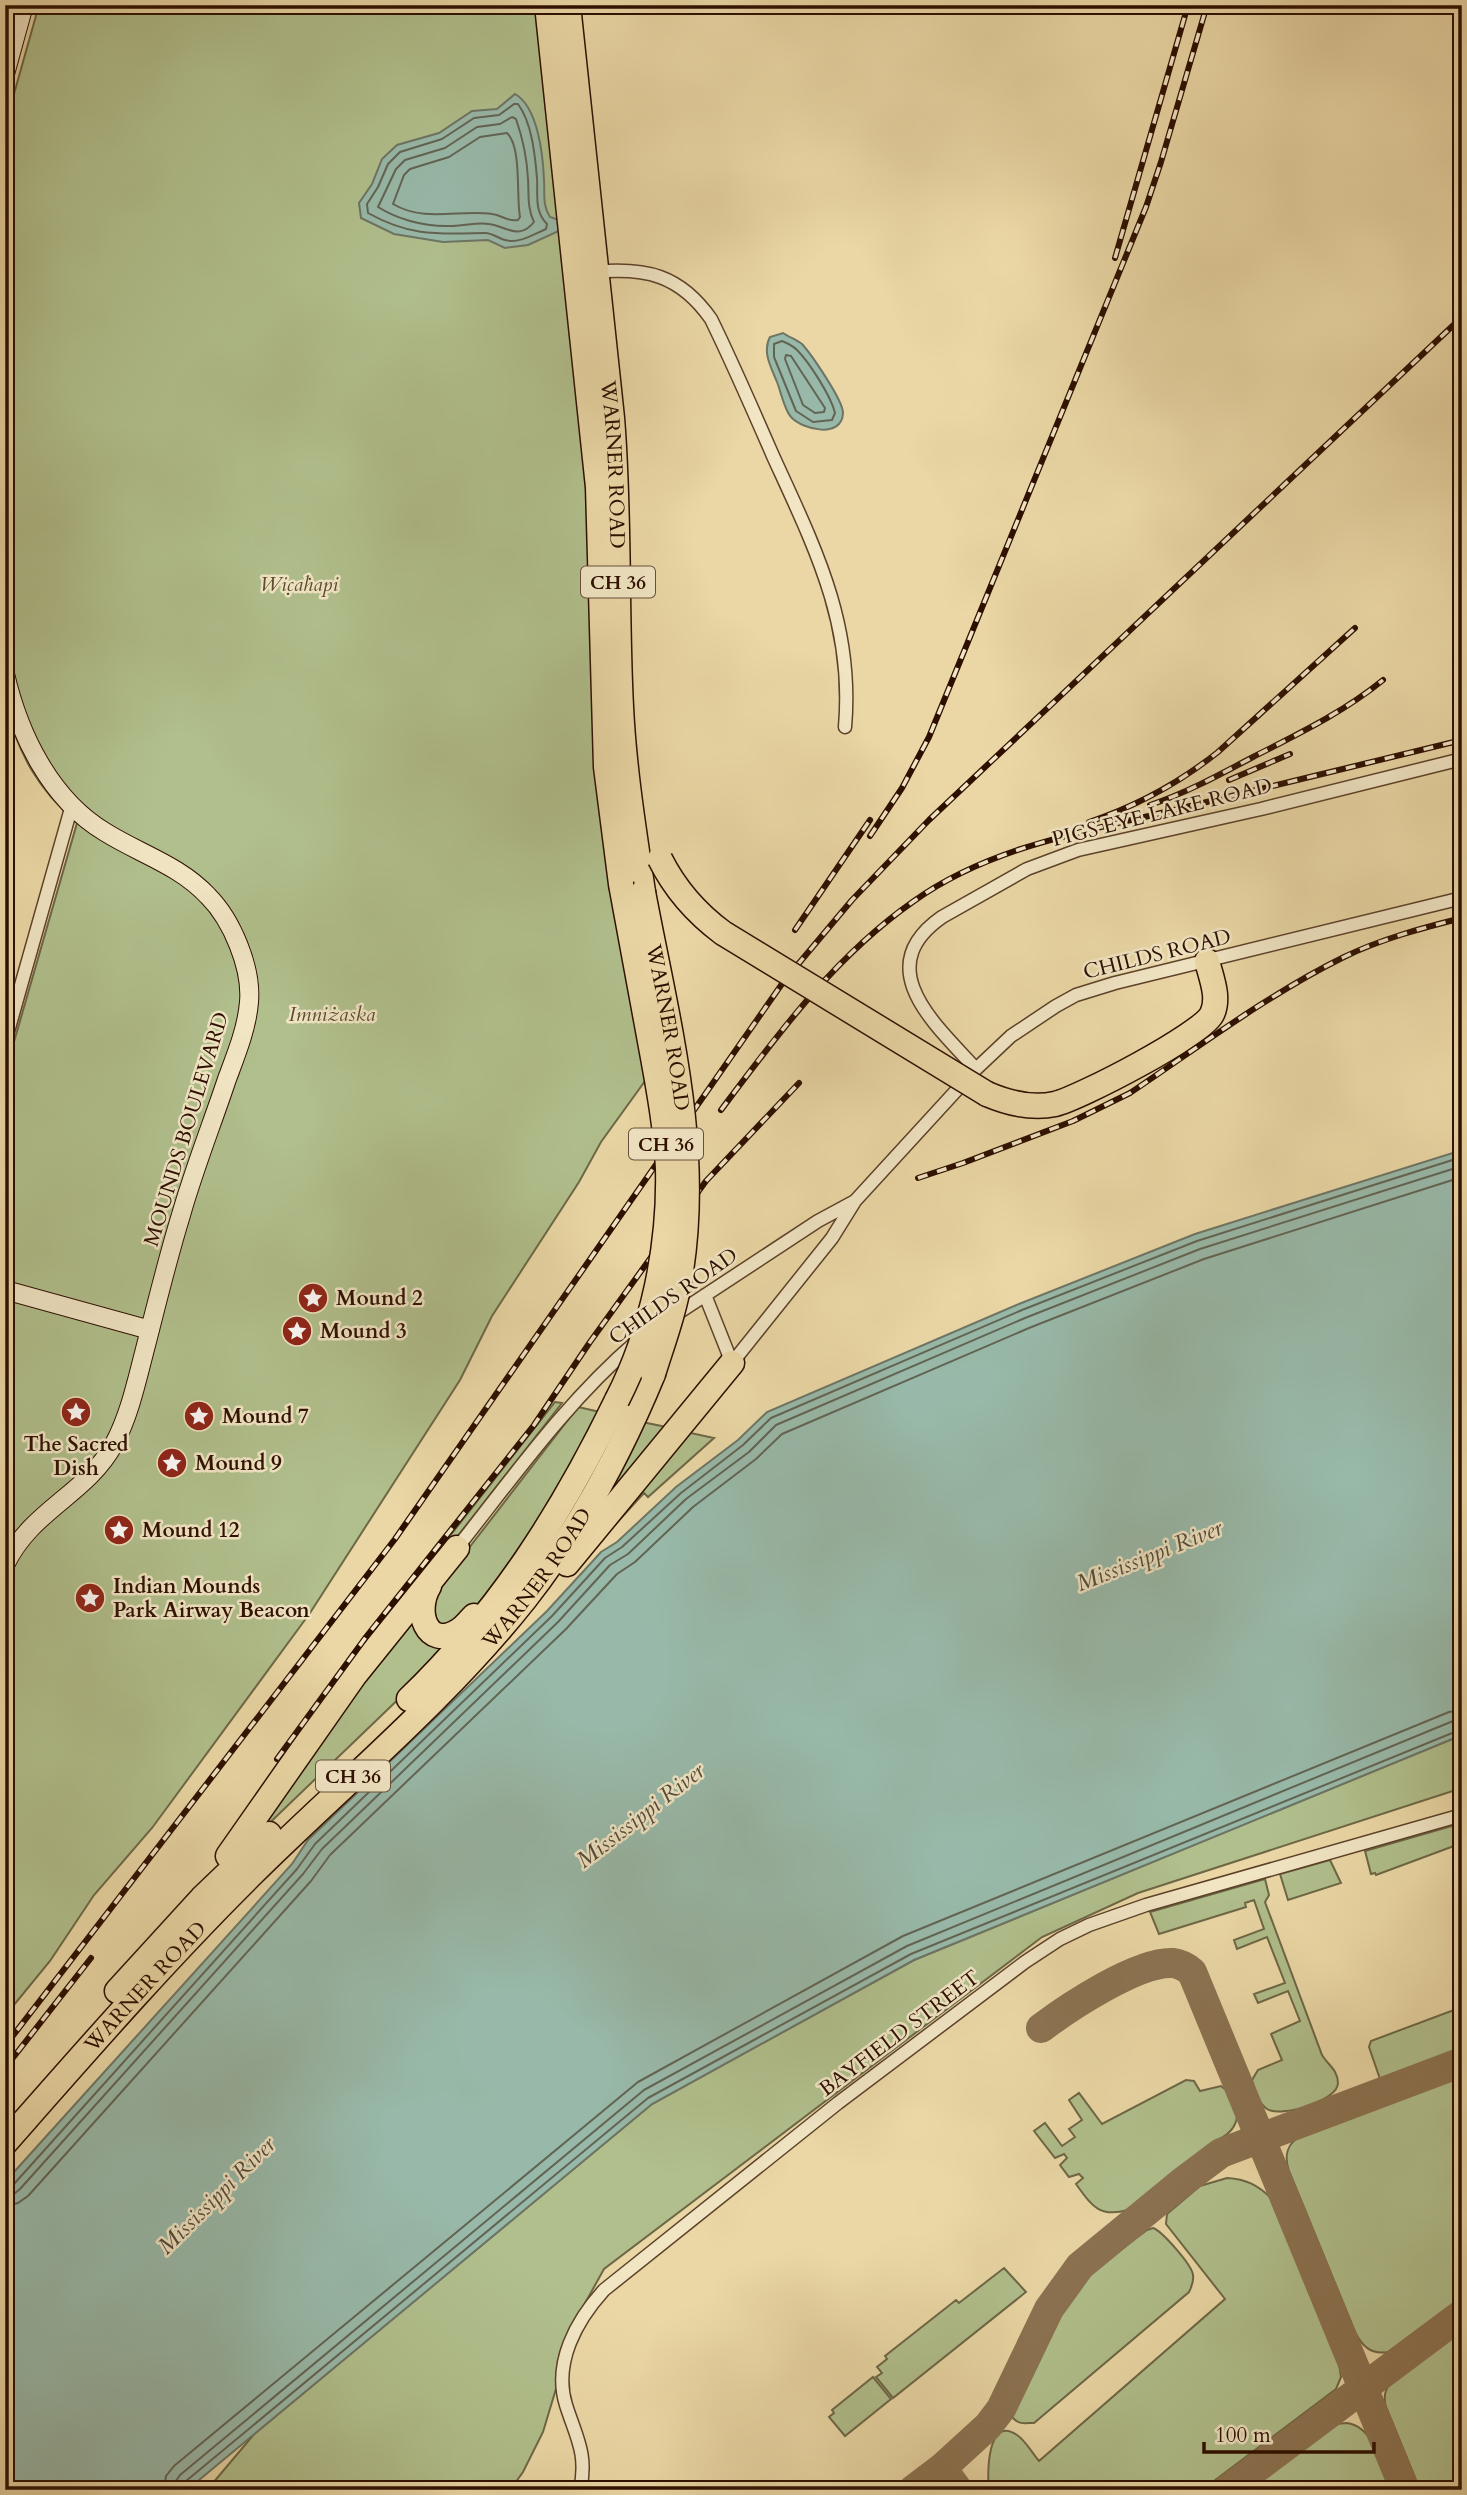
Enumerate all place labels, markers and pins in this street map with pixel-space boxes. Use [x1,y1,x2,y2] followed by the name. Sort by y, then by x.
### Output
[296,1281,330,1315] place icon: Mound 2
[336,1284,423,1313] place label: Mound 2
[280,1314,314,1348] place icon: Mound 3
[320,1317,407,1346] place label: Mound 3
[59,1395,93,1429] place icon: The Sacred Dish
[182,1399,216,1433] place icon: Mound 7
[222,1402,309,1431] place label: Mound 7
[23,1430,129,1483] place label: The Sacred Dish
[155,1446,189,1480] place icon: Mound 9
[195,1449,282,1478] place label: Mound 9
[102,1513,136,1547] place icon: Mound 12
[142,1516,240,1545] place label: Mound 12
[113,1572,310,1625] place label: Indian Mounds Park Airway Beacon
[73,1581,107,1615] place icon: Indian Mounds Park Airway Beacon

